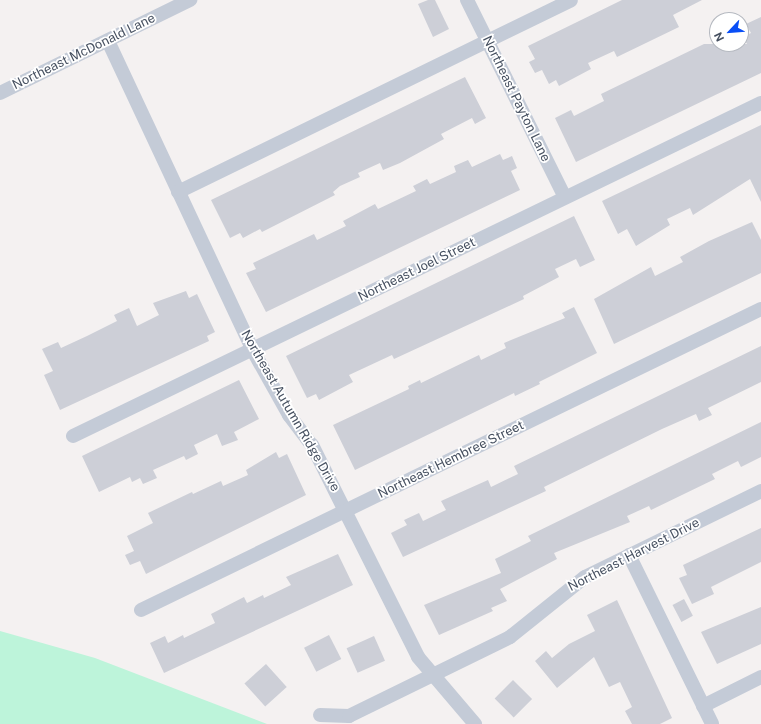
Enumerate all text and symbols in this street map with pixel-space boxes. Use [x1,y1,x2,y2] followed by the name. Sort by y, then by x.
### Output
[10,11,158,93] street label: Northeast McDonald Lane
[709,12,749,52] north arrow
[712,30,726,43] text: N
[479,34,553,164] street label: Northeast Payton Lane
[356,235,478,305] street label: Northeast Joel Street
[237,327,343,495] street label: Northeast Autumn Ridge Drive
[375,418,527,502] street label: Northeast Hembree Street
[566,515,702,595] street label: Northeast Harvest Drive

